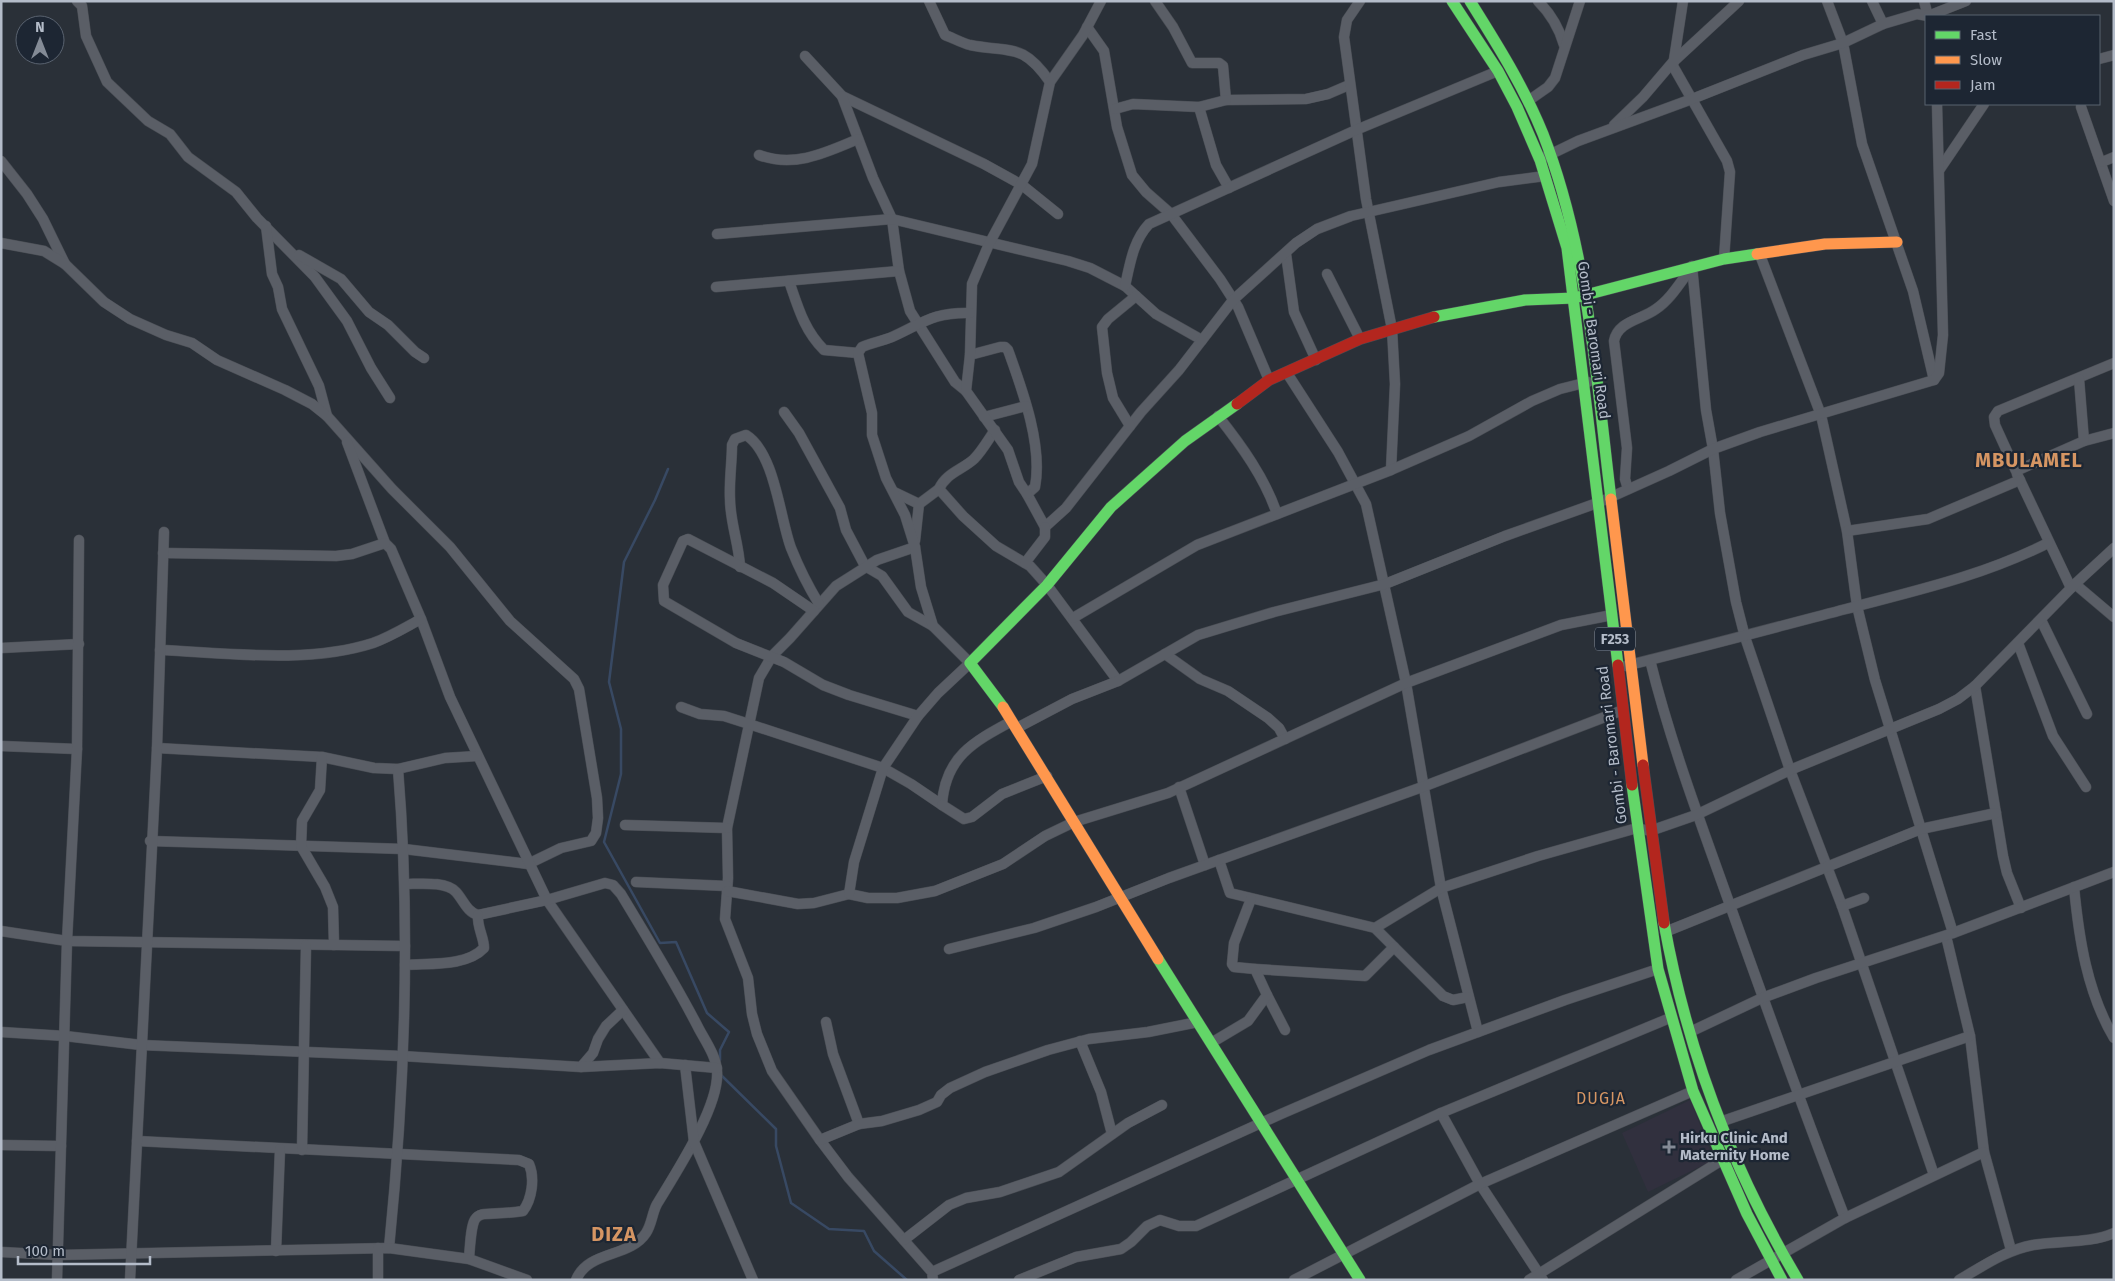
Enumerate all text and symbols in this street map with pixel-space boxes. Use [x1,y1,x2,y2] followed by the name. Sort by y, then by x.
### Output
[15,15,65,65] north arrow
[1925,15,2100,105] legend
[35,19,45,36] text: N
[1970,26,1997,44] text: Fast
[1970,51,2002,69] text: Slow
[1970,76,1996,94] text: Jam
[1574,260,1614,420] street label: Gombi - Baromari Road
[1975,448,2083,472] district label: MBULAMEL
[1595,628,1635,650] road number: F253
[1593,665,1631,825] street label: Gombi - Baromari Road
[1576,1089,1626,1108] district label: DUGJA
[1680,1129,1789,1164] place label: Hirku Clinic And Maternity Home
[1662,1140,1676,1154] marker: Hirku Clinic And Maternity Home
[591,1222,637,1246] district label: DIZA
[18,1234,150,1266] scale bar
[25,1242,65,1260] text: 100 m

